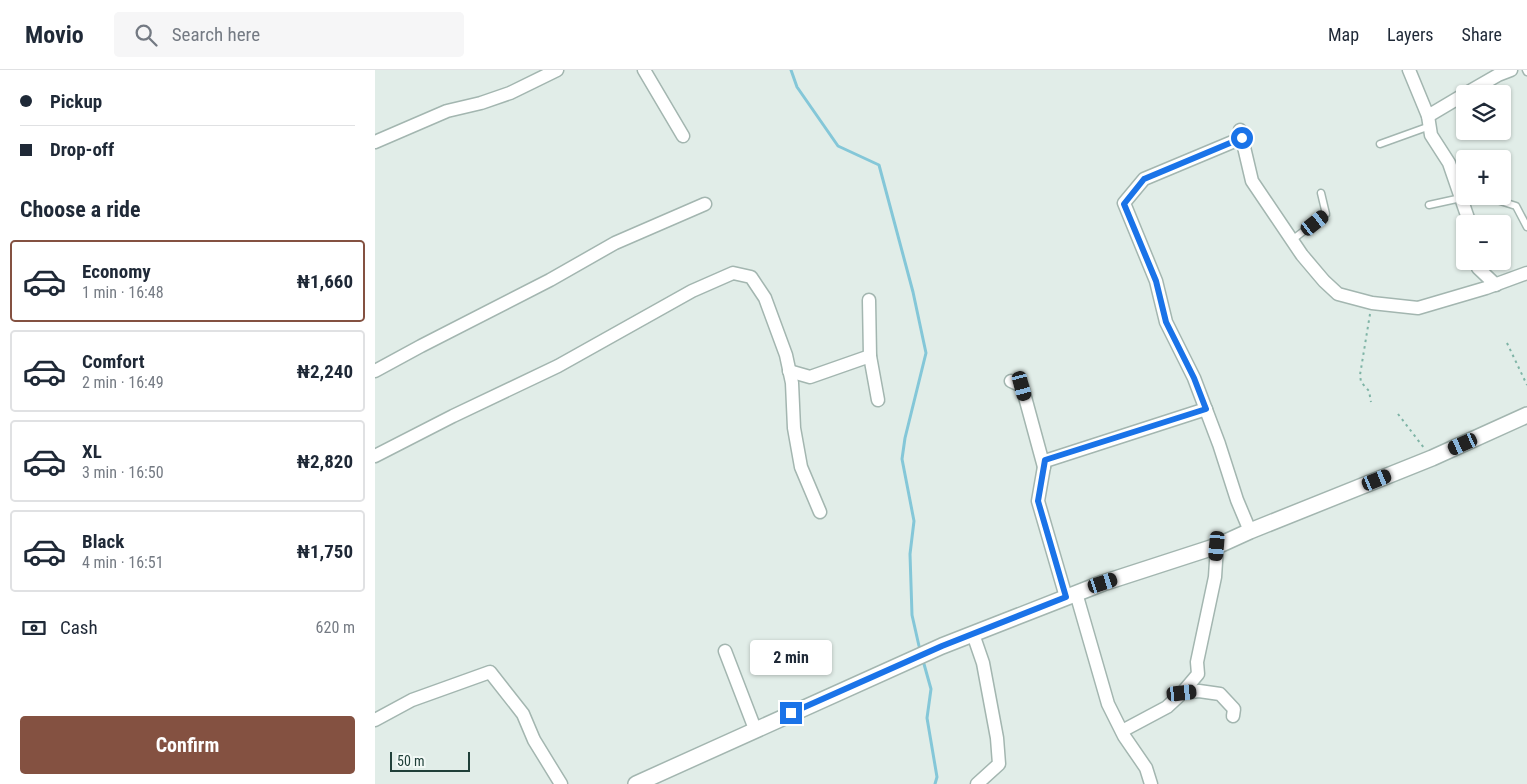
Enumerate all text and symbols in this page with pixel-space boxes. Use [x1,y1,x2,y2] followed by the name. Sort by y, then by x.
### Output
[114,12,464,57] search box
[25,21,84,49] text: Movio
[132,21,160,49] icon: search
[172,23,260,46] text: Search here
[1328,24,1359,45] text: Map
[1387,24,1434,45] text: Layers
[1462,24,1502,45] text: Share
[1456,85,1511,270] map controls
[1456,85,1511,140] button: layers
[50,90,102,113] text: Pickup
[1231,127,1253,149] route start
[50,138,114,161] text: Drop-off
[1456,150,1511,205] button: +
[20,197,141,222] text: Choose a ride
[1298,208,1331,238] car
[1456,215,1511,270] button: −
[22,259,67,304] icon: car
[82,260,151,283] text: Economy
[296,270,353,293] text: ₦1,660
[82,283,164,302] text: 1 min · 16:48
[22,349,67,394] icon: car
[82,350,145,373] text: Comfort
[296,360,353,383] text: ₦2,240
[1010,370,1033,402] car
[82,373,164,392] text: 2 min · 16:49
[1446,431,1479,457] car
[22,439,67,484] icon: car
[82,440,102,463] text: XL
[296,450,353,473] text: ₦2,820
[82,463,164,482] text: 3 min · 16:50
[1360,467,1393,493] car
[22,529,67,574] icon: car
[82,530,124,553] text: Black
[1208,530,1225,562] car
[296,540,353,563] text: ₦1,750
[82,553,164,572] text: 4 min · 16:51
[1086,571,1119,595] car
[20,614,48,642] icon: cash
[60,616,98,639] text: Cash
[316,618,355,637] text: 620 m
[750,640,832,676] callout: 2 min
[773,648,809,667] text: 2 min
[1166,684,1197,702] car
[780,702,802,724] route end
[20,716,355,774] button: Confirm
[390,749,470,772] scale bar
[397,753,425,769] text: 50 m

